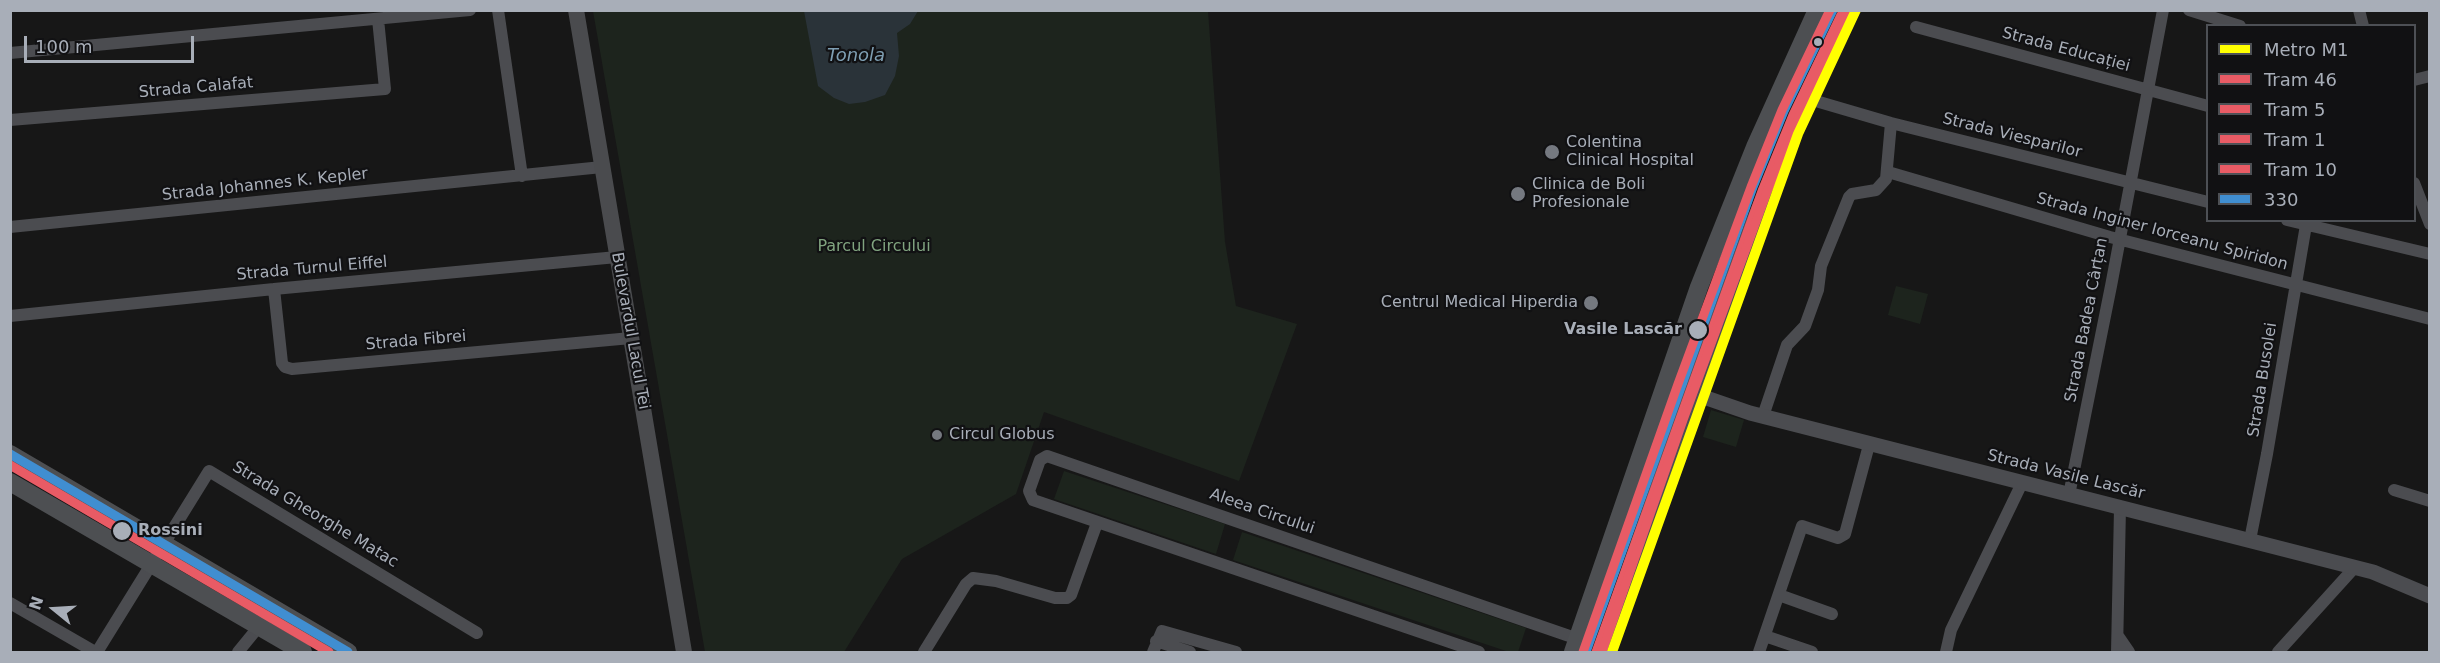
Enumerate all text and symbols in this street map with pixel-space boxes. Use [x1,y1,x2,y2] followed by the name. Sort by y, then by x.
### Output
[27,24,196,62] scale bar
[2000,24,2132,76] street label: Strada Educației
[2206,24,2416,222] legend
[35,36,93,57] text: 100 m
[1812,36,1824,48] unlabelled marker
[2264,39,2348,60] text: Metro M1
[827,45,885,67] water label: Tonola
[2264,69,2337,90] text: Tram 46
[138,73,254,103] street label: Strada Calafat
[2264,99,2326,120] text: Tram 5
[1940,109,2084,163] street label: Strada Viesparilor
[2264,129,2326,150] text: Tram 1
[1566,133,1694,171] place label: Colentina Clinical Hospital
[1543,143,1561,161] marker: Colentina Clinical Hospital
[2264,159,2337,180] text: Tram 10
[161,165,369,205] street label: Strada Johannes K. Kepler
[1532,175,1645,213] place label: Clinica de Boli Profesionale
[1509,185,1527,203] marker: Clinica de Boli Profesionale
[2034,189,2290,275] street label: Strada Inginer Iorceanu Spiridon
[2264,189,2298,210] text: 330
[2062,236,2112,404] street label: Strada Badea Cârțan
[817,237,931,257] park label: Parcul Circului
[607,251,653,411] street label: Bulevardul Lacul Tei
[236,253,388,285] street label: Strada Turnul Eiffel
[1381,293,1578,313] place label: Centrul Medical Hiperdia
[1582,294,1600,312] marker: Centrul Medical Hiperdia
[1687,319,1709,341] marker: Vasile Lascăr
[1564,320,1682,340] place label: Vasile Lascăr
[2244,321,2282,439] street label: Strada Busolei
[365,327,467,355] street label: Strada Fibrei
[949,425,1055,445] place label: Circul Globus
[930,428,944,442] marker: Circul Globus
[1985,446,2147,504] street label: Strada Vasile Lascăr
[229,458,401,572] street label: Strada Gheorghe Matac
[1207,485,1317,539] street label: Aleea Circului
[111,520,133,542] marker: Rossini
[138,521,203,541] place label: Rossini
[24,579,84,639] north arrow
[25,594,48,613] text: N

